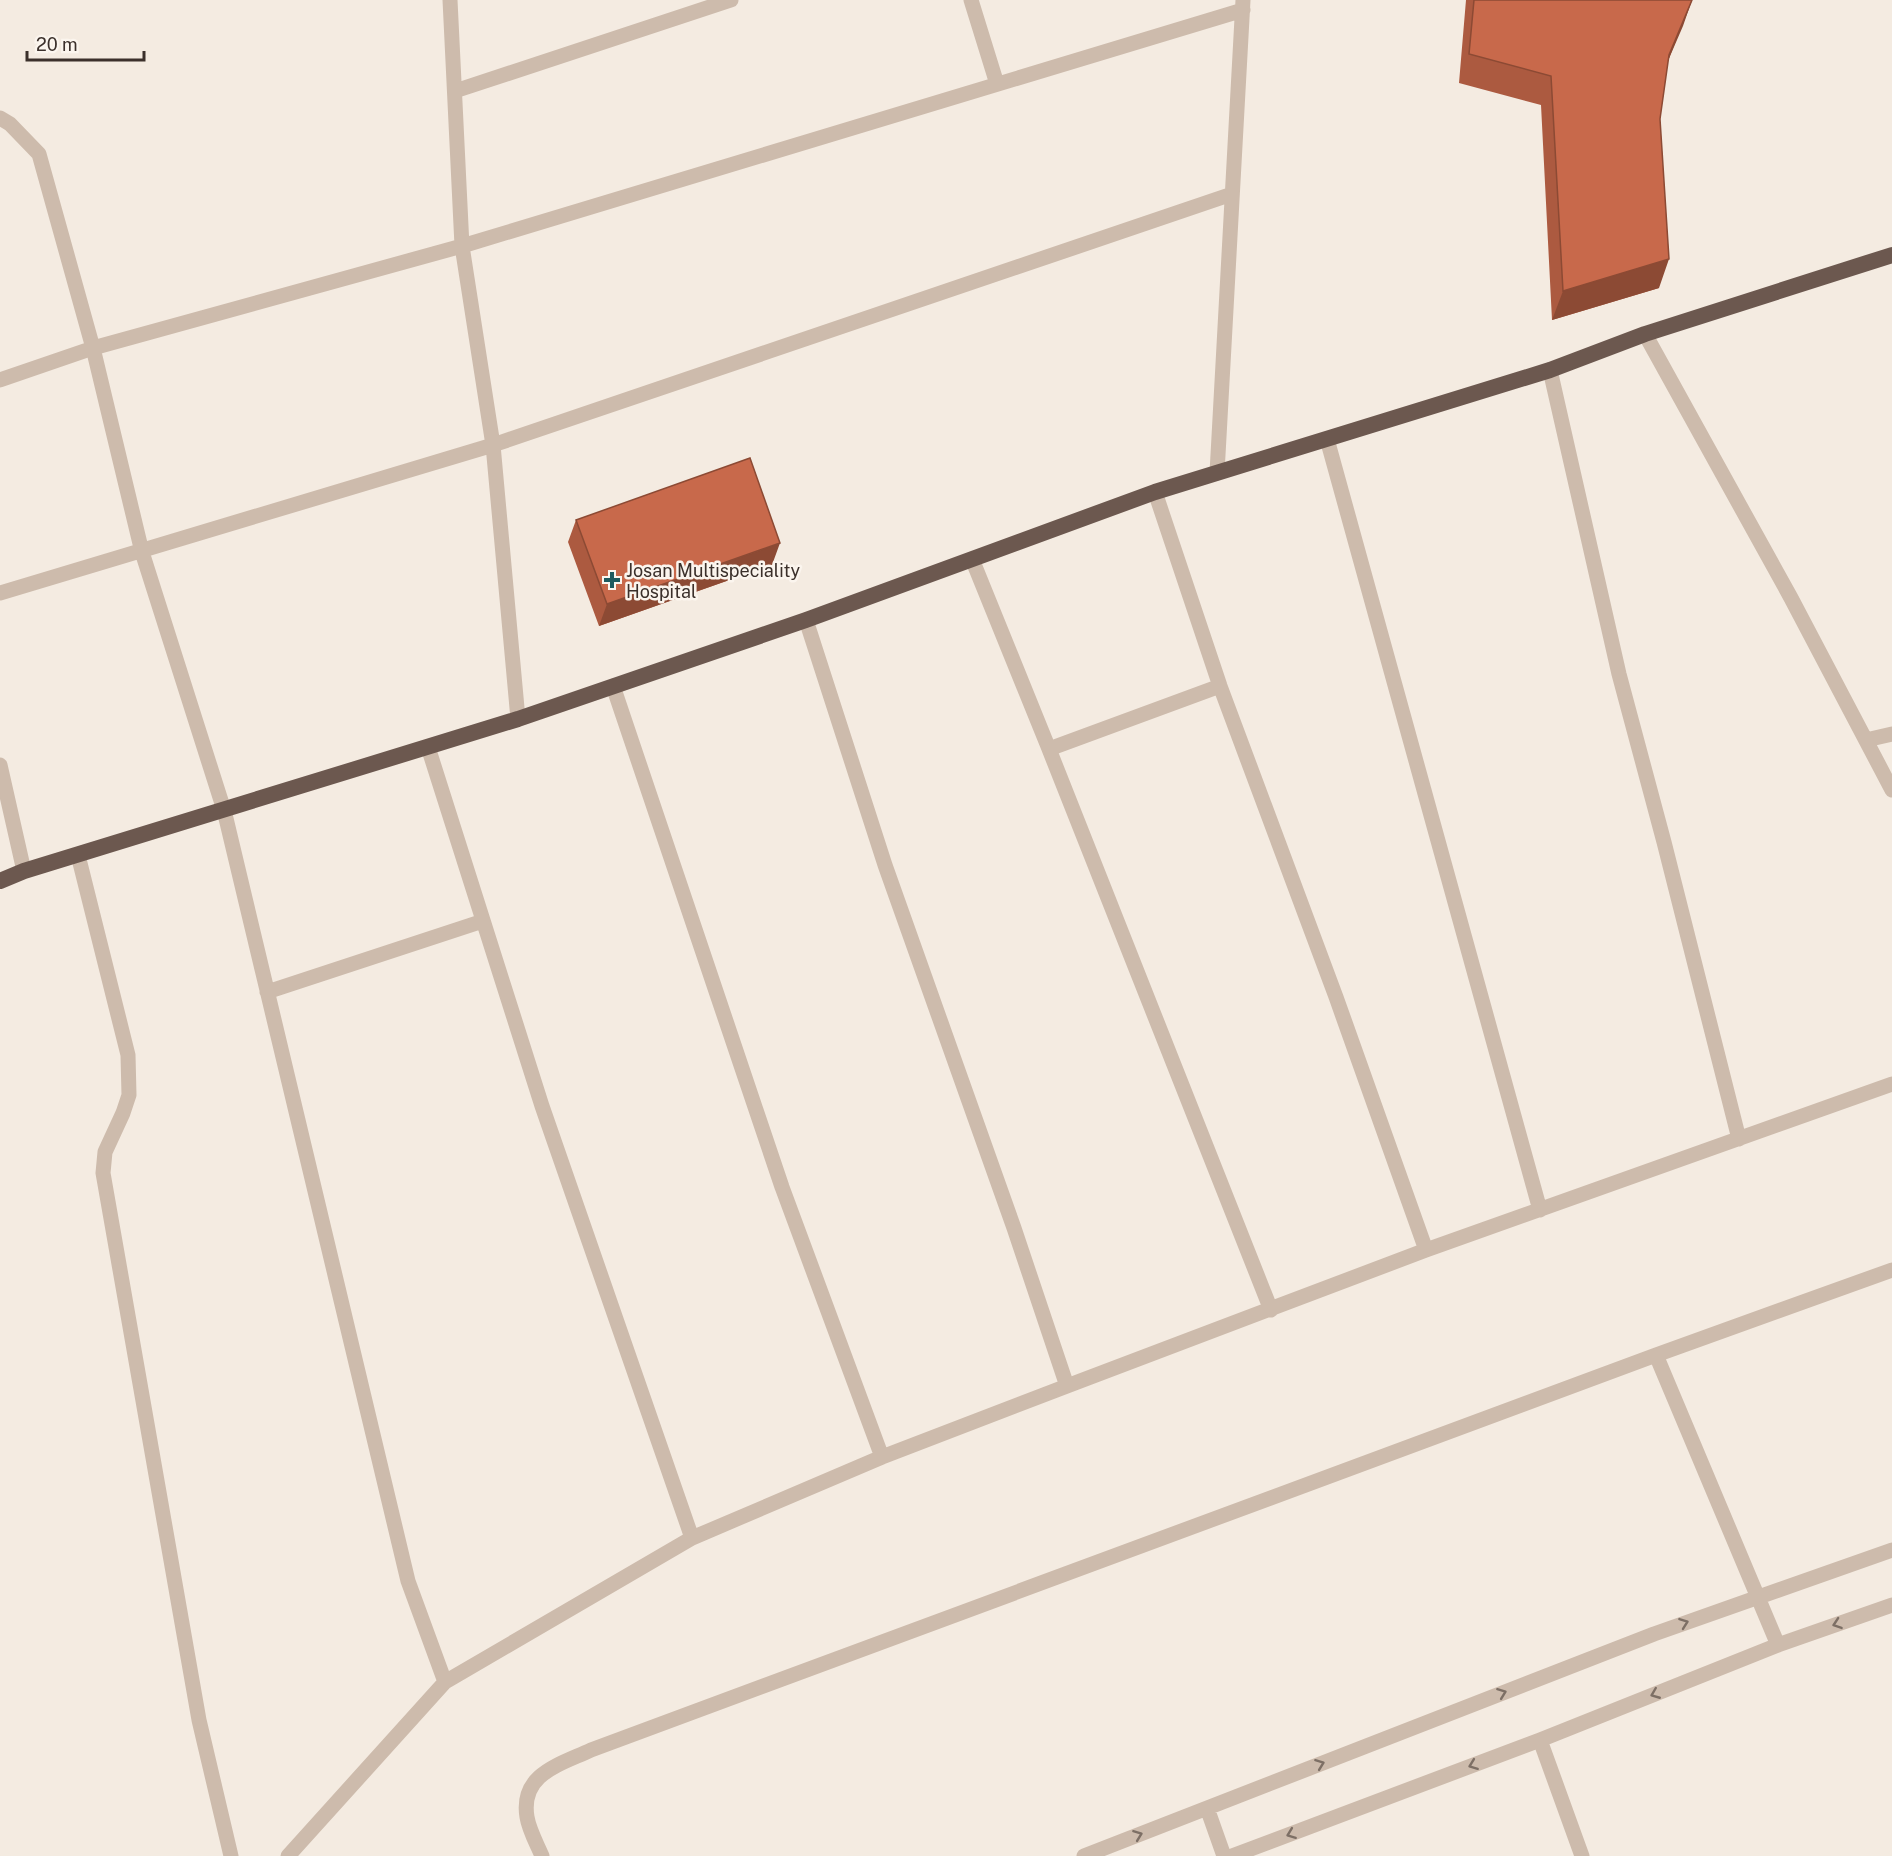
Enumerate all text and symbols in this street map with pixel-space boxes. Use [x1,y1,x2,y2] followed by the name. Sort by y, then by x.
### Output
[27,24,144,62] scale bar
[36,34,78,55] text: 20 m
[626,560,801,602] place label: Josan Multispeciality Hospital
[603,571,621,589] marker: Josan Multispeciality Hospital
[1832,1617,1843,1630] one-way arrow
[1678,1618,1689,1631] one-way arrow
[1650,1687,1661,1699] one-way arrow
[1495,1688,1506,1700] one-way arrow
[1468,1758,1479,1770] one-way arrow
[1314,1759,1325,1771] one-way arrow
[1286,1827,1297,1839] one-way arrow
[1132,1830,1143,1842] one-way arrow

